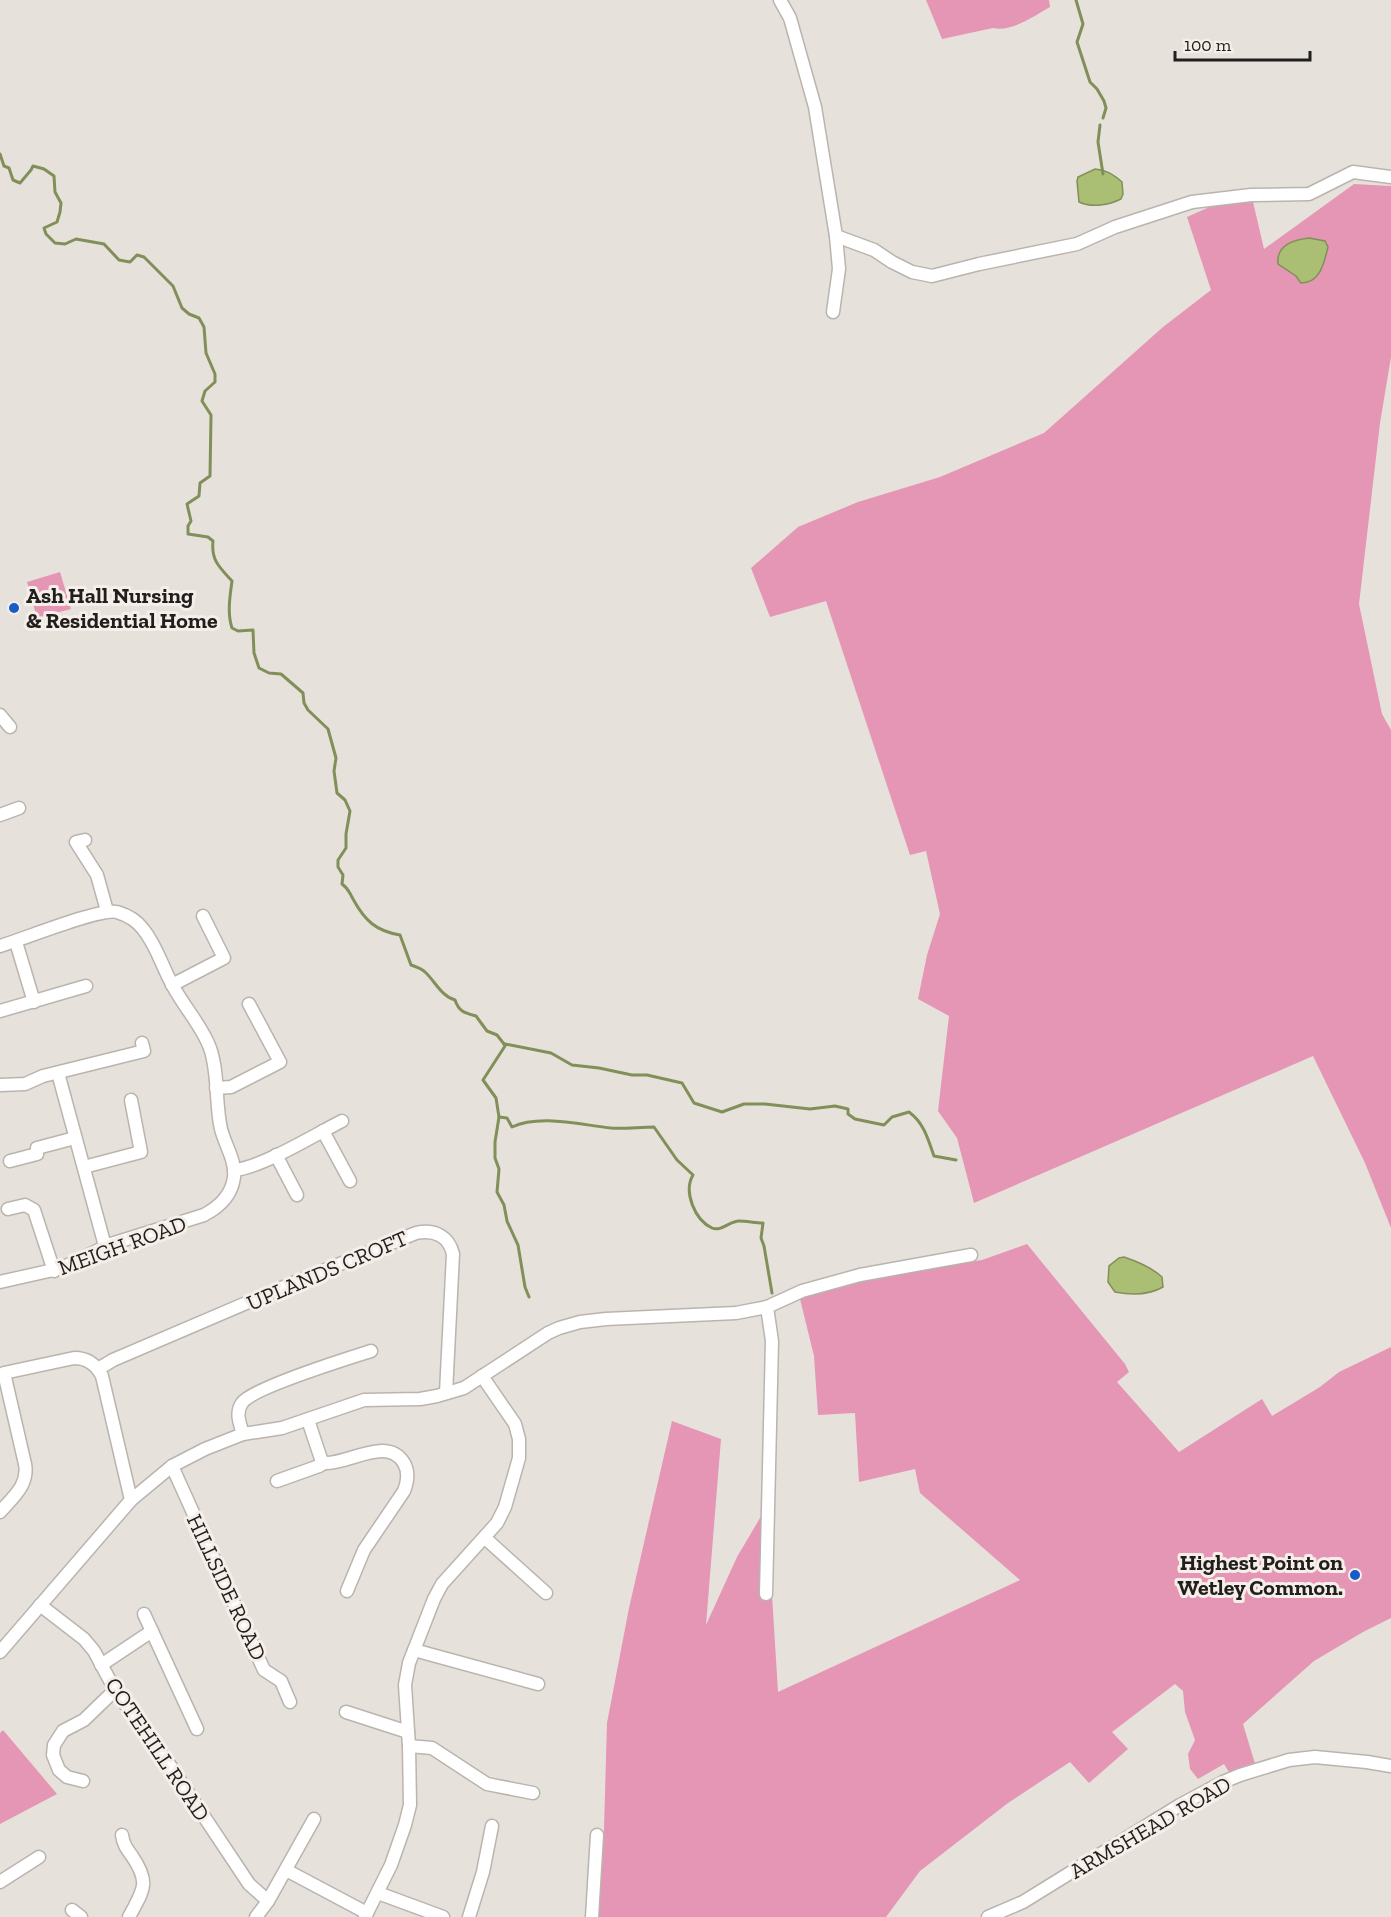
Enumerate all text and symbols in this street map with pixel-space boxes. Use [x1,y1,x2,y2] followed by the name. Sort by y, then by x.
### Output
[1175,24,1310,62] scale bar
[1184,34,1232,56] text: 100 m
[26,582,218,634] place label: Ash Hall Nursing & Residential Home
[7,601,21,615] marker: Ash Hall Nursing & Residential Home
[54,1210,190,1281] street label: MEIGH ROAD
[243,1224,412,1317] street label: UPLANDS CROFT
[181,1510,272,1665] street label: HILLSIDE ROAD
[1178,1549,1343,1601] place label: Highest Point on Wetley Common.
[1348,1568,1362,1582] marker: Highest Point on Wetley Common.
[100,1672,216,1826] street label: COTEHILL ROAD
[1065,1770,1236,1885] street label: ARMSHEAD ROAD

